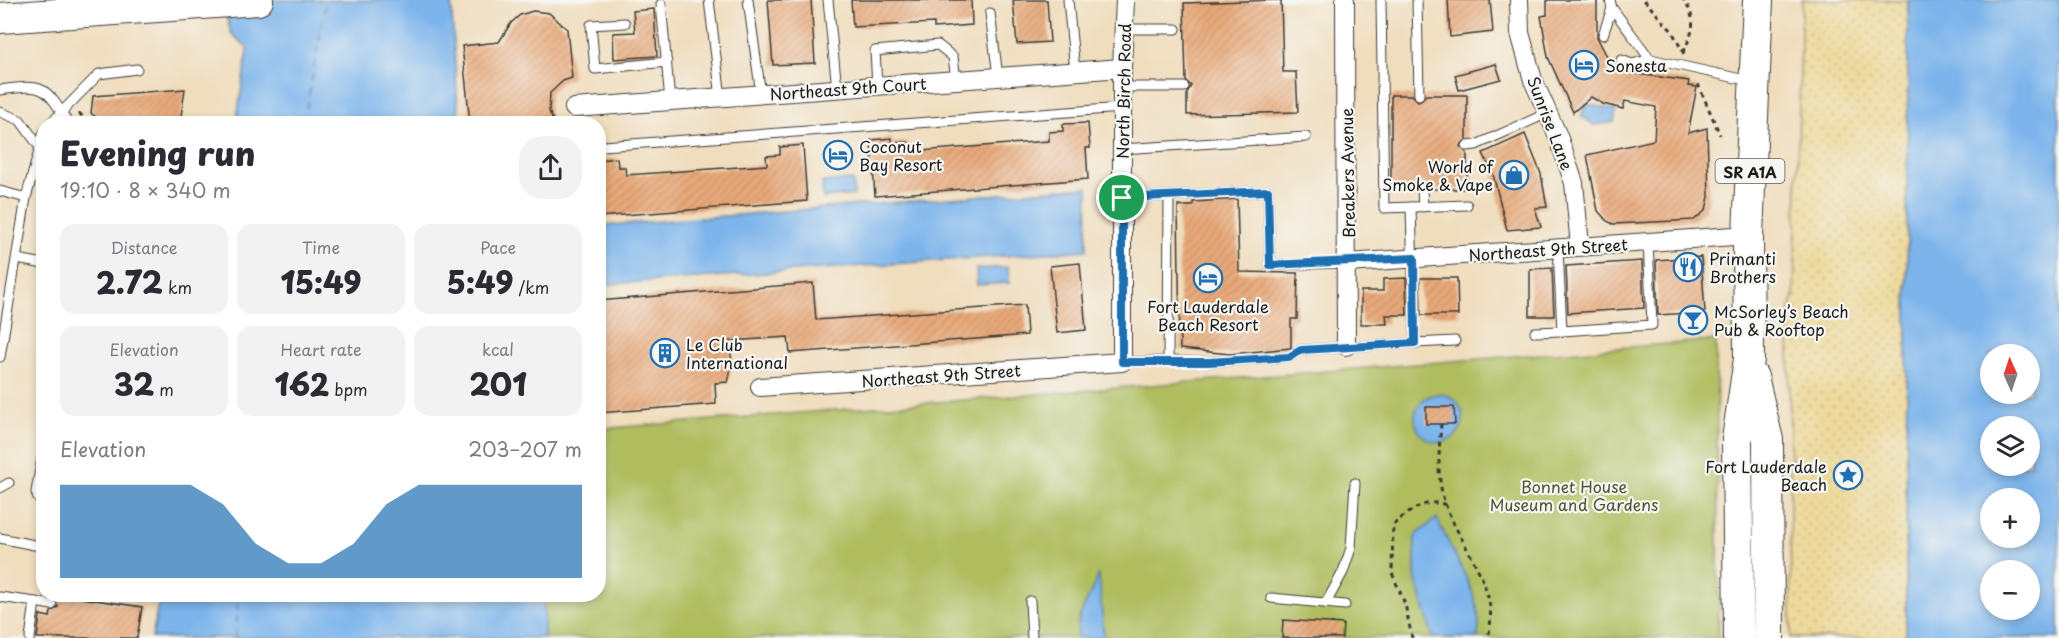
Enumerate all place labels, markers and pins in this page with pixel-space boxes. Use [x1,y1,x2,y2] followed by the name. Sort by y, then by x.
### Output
[1568,49,1600,81] hotel icon: Sonesta
[1605,53,1667,77] place label: Sonesta
[859,134,943,176] place label: Coconut Bay Resort
[822,139,854,171] hotel icon: Coconut Bay Resort
[1382,154,1495,196] place label: World of Smoke & Vape
[1498,159,1530,191] shop icon: World of Smoke & Vape
[1096,172,1147,223] pin
[1709,246,1776,288] place label: Primanti Brothers
[1672,251,1704,283] restaurant icon: Primanti Brothers
[1192,262,1224,294] hotel icon: Fort Lauderdale Beach Resort
[1147,294,1269,336] place label: Fort Lauderdale Beach Resort
[1714,299,1849,341] place label: McSorley’s Beach Pub & Rooftop
[1677,304,1709,336] bar icon: McSorley’s Beach Pub & Rooftop
[686,332,788,374] place label: Le Club International
[649,337,681,369] building icon: Le Club International
[1705,454,1827,496] place label: Fort Lauderdale Beach
[1832,459,1864,491] place icon: Fort Lauderdale Beach

